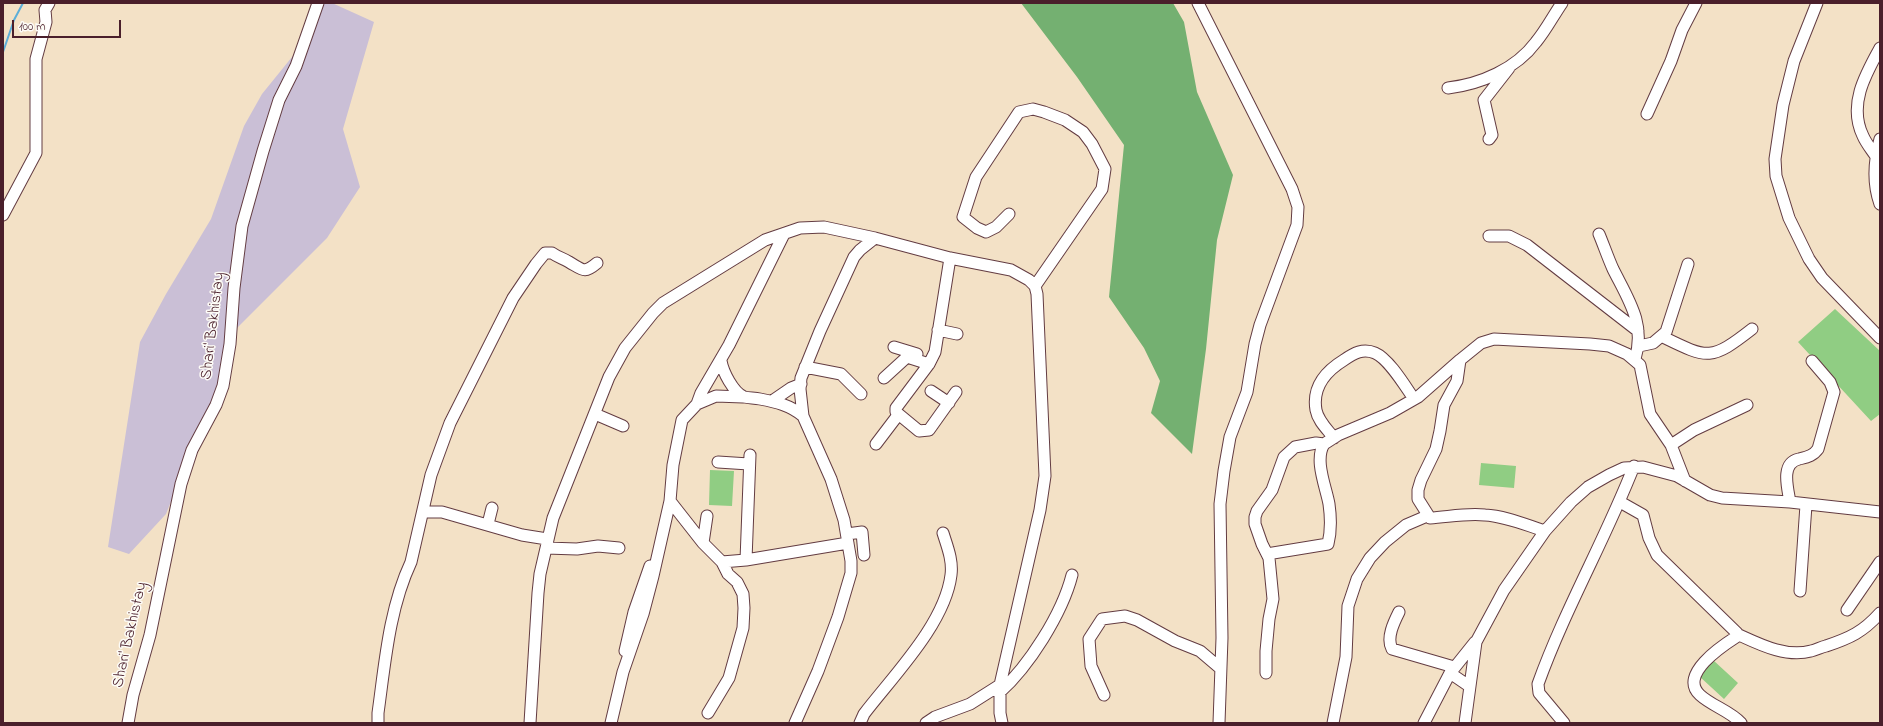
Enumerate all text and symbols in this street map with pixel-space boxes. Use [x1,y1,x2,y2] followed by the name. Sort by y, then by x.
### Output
[14,12,123,38] scale bar
[19,18,46,36] text: 100 m
[198,271,230,381] street label: Shari' Bakhistay
[110,580,152,690] street label: Shari' Bakhistay

